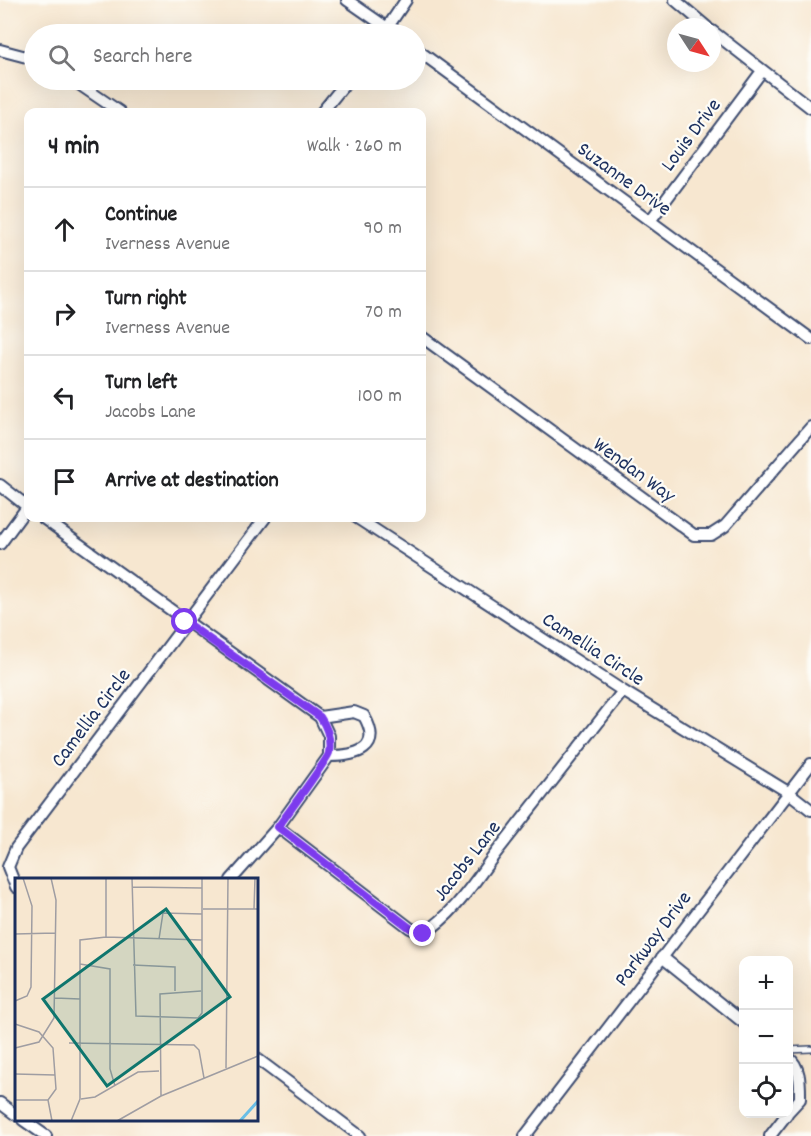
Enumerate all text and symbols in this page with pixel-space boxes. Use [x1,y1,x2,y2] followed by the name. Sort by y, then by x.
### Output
[667,18,721,72] north arrow
[24,24,426,90] search box
[45,41,78,74] icon: search
[93,42,192,73] text: Search here
[655,93,730,179] street label: Louis Drive
[48,129,99,166] text: 4 min
[307,133,402,161] text: Walk · 260 m
[570,136,677,225] street label: Suzanne Drive
[105,200,177,231] text: Continue
[48,213,81,246] icon: ahead
[364,215,402,243] text: 90 m
[105,231,230,259] text: Iverness Avenue
[105,284,187,315] text: Turn right
[48,297,81,330] icon: right
[365,299,402,327] text: 70 m
[105,315,230,343] text: Iverness Avenue
[105,368,177,399] text: Turn left
[48,381,81,414] icon: left
[358,383,402,411] text: 100 m
[105,399,196,427] text: Jacobs Lane
[586,431,681,512] street label: Wendan Way
[48,465,81,498] icon: arrive
[105,466,279,497] text: Arrive at destination
[535,606,650,695] street label: Camellia Circle
[171,608,197,634] route start
[45,663,140,775] street label: Camellia Circle
[427,815,510,909] street label: Jacobs Lane
[15,878,258,1121] inset map
[608,886,700,994] street label: Parkway Drive
[409,920,435,946] route end
[739,956,793,1118] map controls
[739,956,793,1010] button: +
[739,1010,793,1064] button: −
[739,1064,793,1118] button: locate

